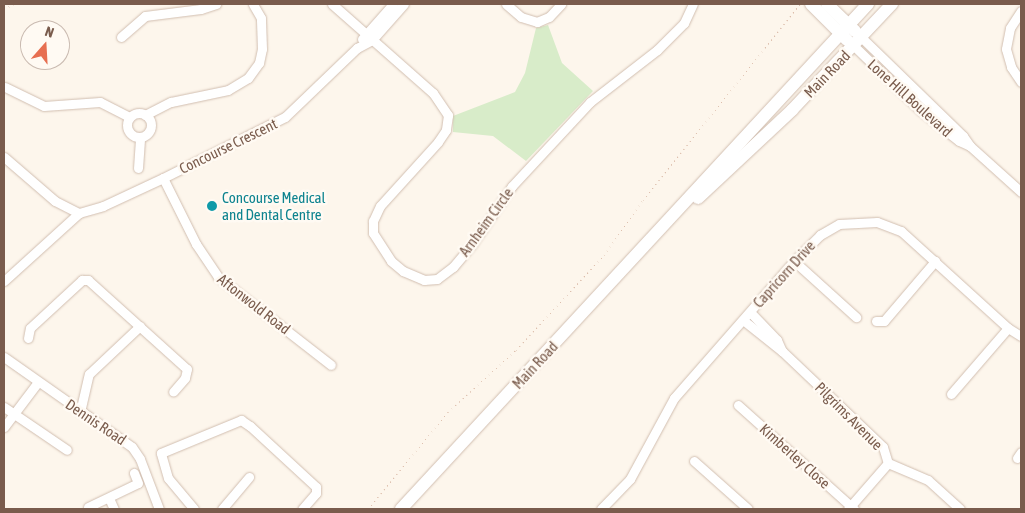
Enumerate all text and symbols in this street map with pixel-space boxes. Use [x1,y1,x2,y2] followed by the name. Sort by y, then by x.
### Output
[20,20,70,70] north arrow
[43,23,56,41] text: N
[800,47,854,101] street label: Main Road
[864,55,956,141] street label: Lone Hill Boulevard
[176,115,280,177] street label: Concourse Crescent
[455,184,517,260] street label: Arnheim Circle
[222,188,325,223] place label: Concourse Medical and Dental Centre
[206,200,218,212] marker: Concourse Medical and Dental Centre
[749,237,819,311] street label: Capricorn Drive
[214,270,294,338] street label: Aftonwold Road
[508,337,562,393] street label: Main Road
[811,378,887,454] street label: Pilgrims Avenue
[62,395,130,449] street label: Dennis Road
[756,420,834,492] street label: Kimberley Close

